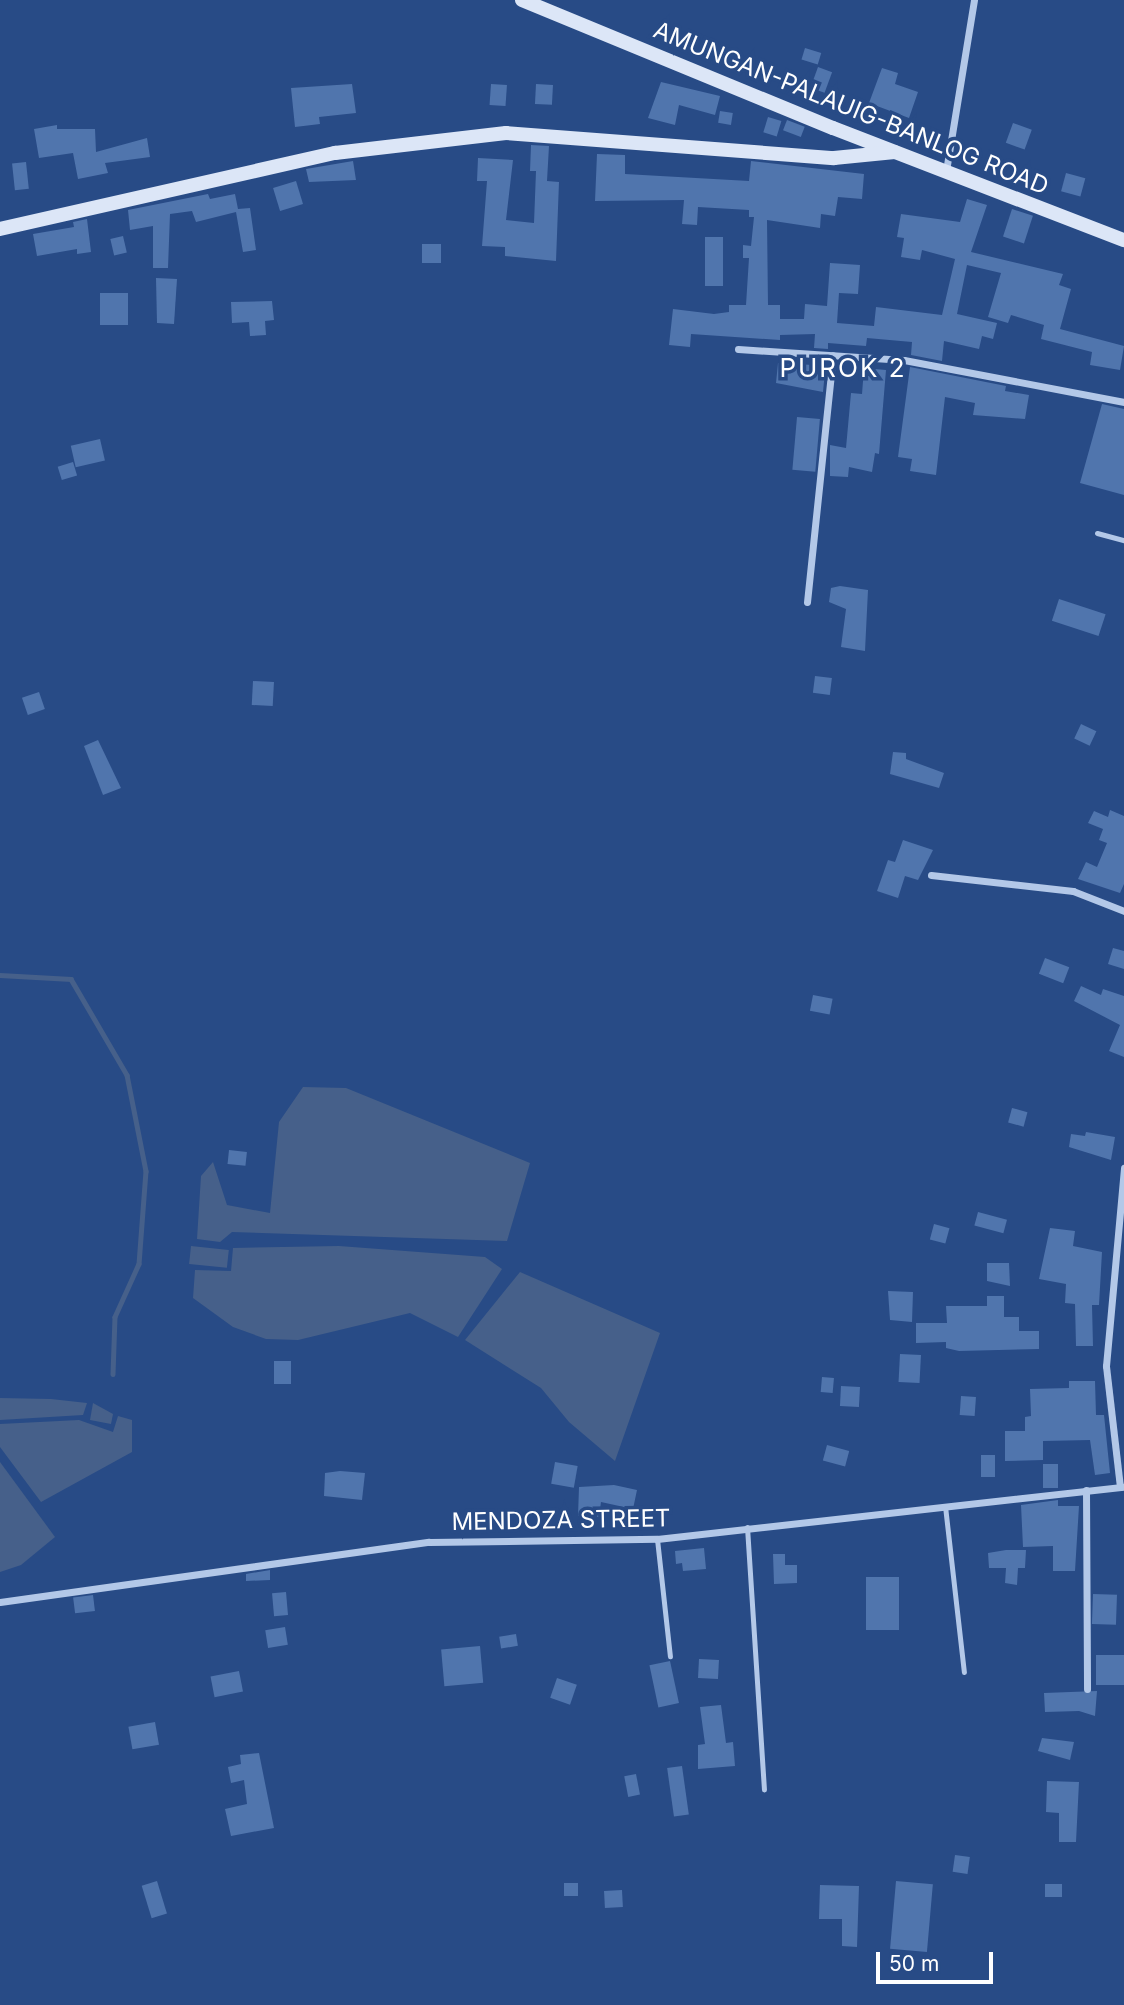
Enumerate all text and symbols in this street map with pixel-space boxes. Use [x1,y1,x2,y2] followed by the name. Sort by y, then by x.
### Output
[649,15,1053,201] street label: AMUNGAN-PALAUIG-BANLOG ROAD
[780,352,906,384] district label: PUROK 2
[451,1504,671,1536] street label: MENDOZA STREET
[879,1938,996,1982] scale bar
[889,1951,939,1976] text: 50 m

